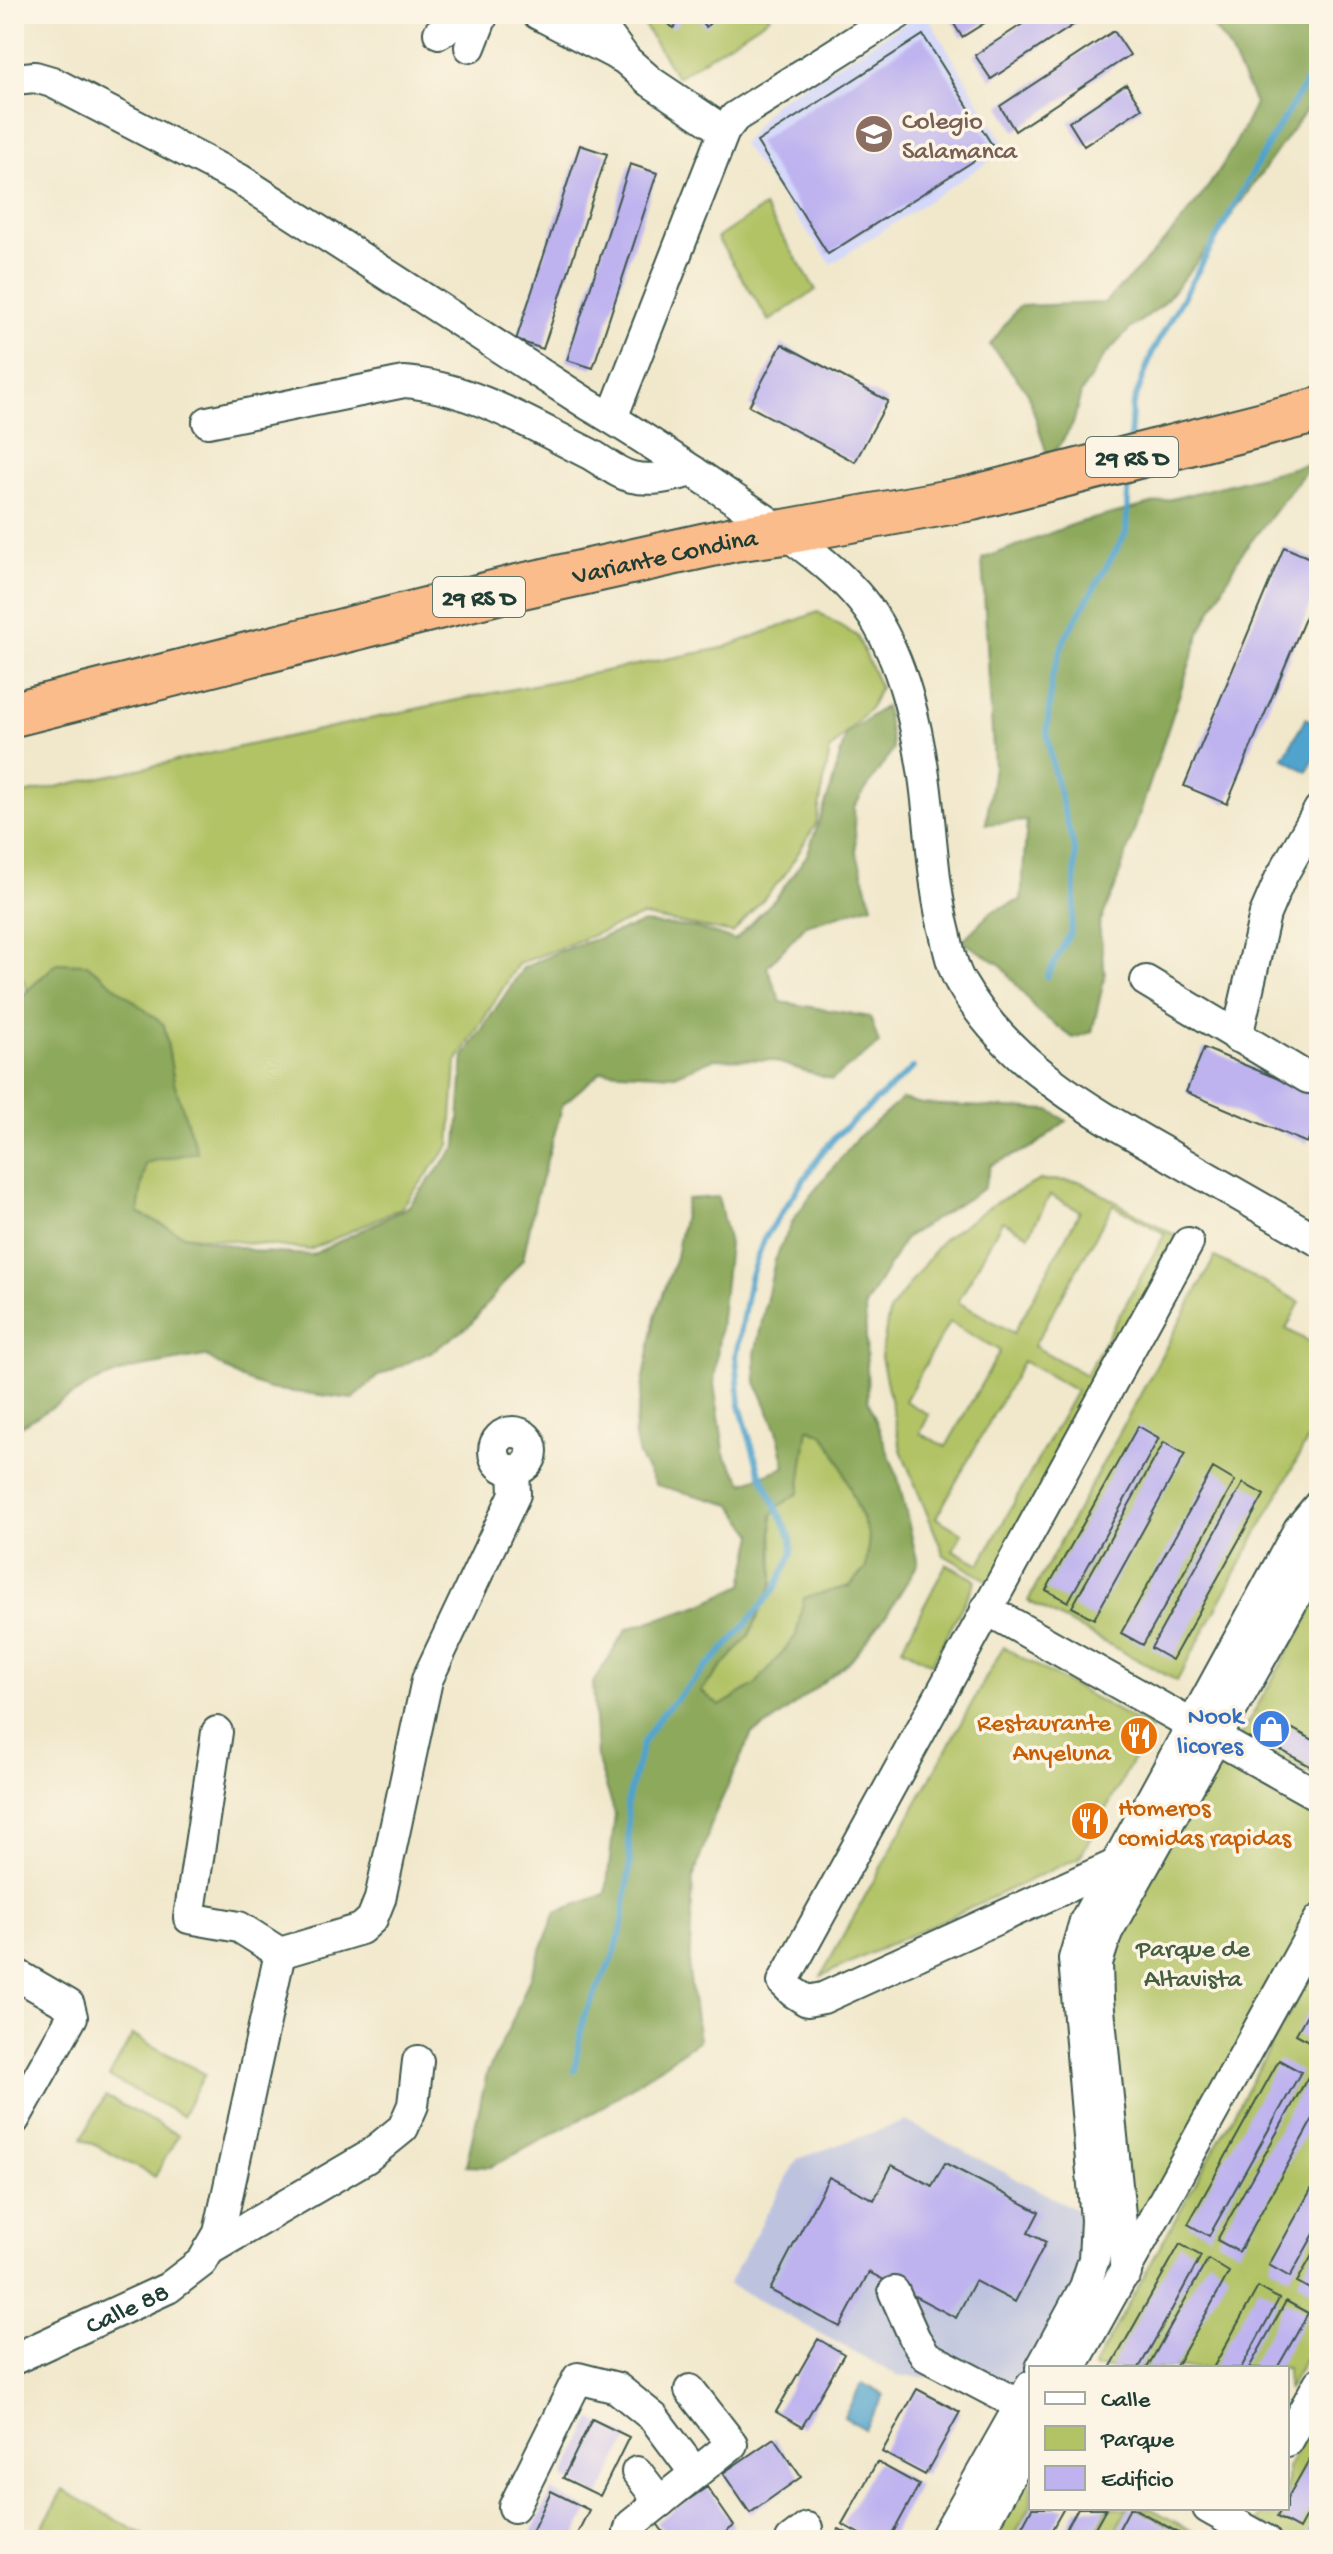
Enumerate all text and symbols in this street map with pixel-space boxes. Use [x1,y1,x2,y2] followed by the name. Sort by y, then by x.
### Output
[902,108,1019,169] place label: Colegio Salamanca
[853,113,895,155] school or university icon: Colegio Salamanca
[1086,437,1178,477] road number: 29 RS D
[569,525,761,595] street label: Variante Condina
[433,577,525,617] road number: 29 RS D
[1177,1703,1245,1764] place label: Nook licores
[1250,1708,1292,1750] shop icon: Nook licores
[977,1710,1113,1771] place label: Restaurante Anyeluna
[1118,1715,1160,1757] restaurant icon: Restaurante Anyeluna
[1118,1795,1293,1856] place label: Homeros comidas rapidas
[1069,1800,1111,1842] restaurant icon: Homeros comidas rapidas
[1135,1936,1251,1997] park label: Parque de Altavista
[82,2279,175,2344] street label: Calle 88
[1029,2366,1289,2510] legend
[1101,2387,1151,2416] text: Calle
[1100,2427,1175,2456] text: Parque
[1101,2467,1174,2496] text: Edificio

